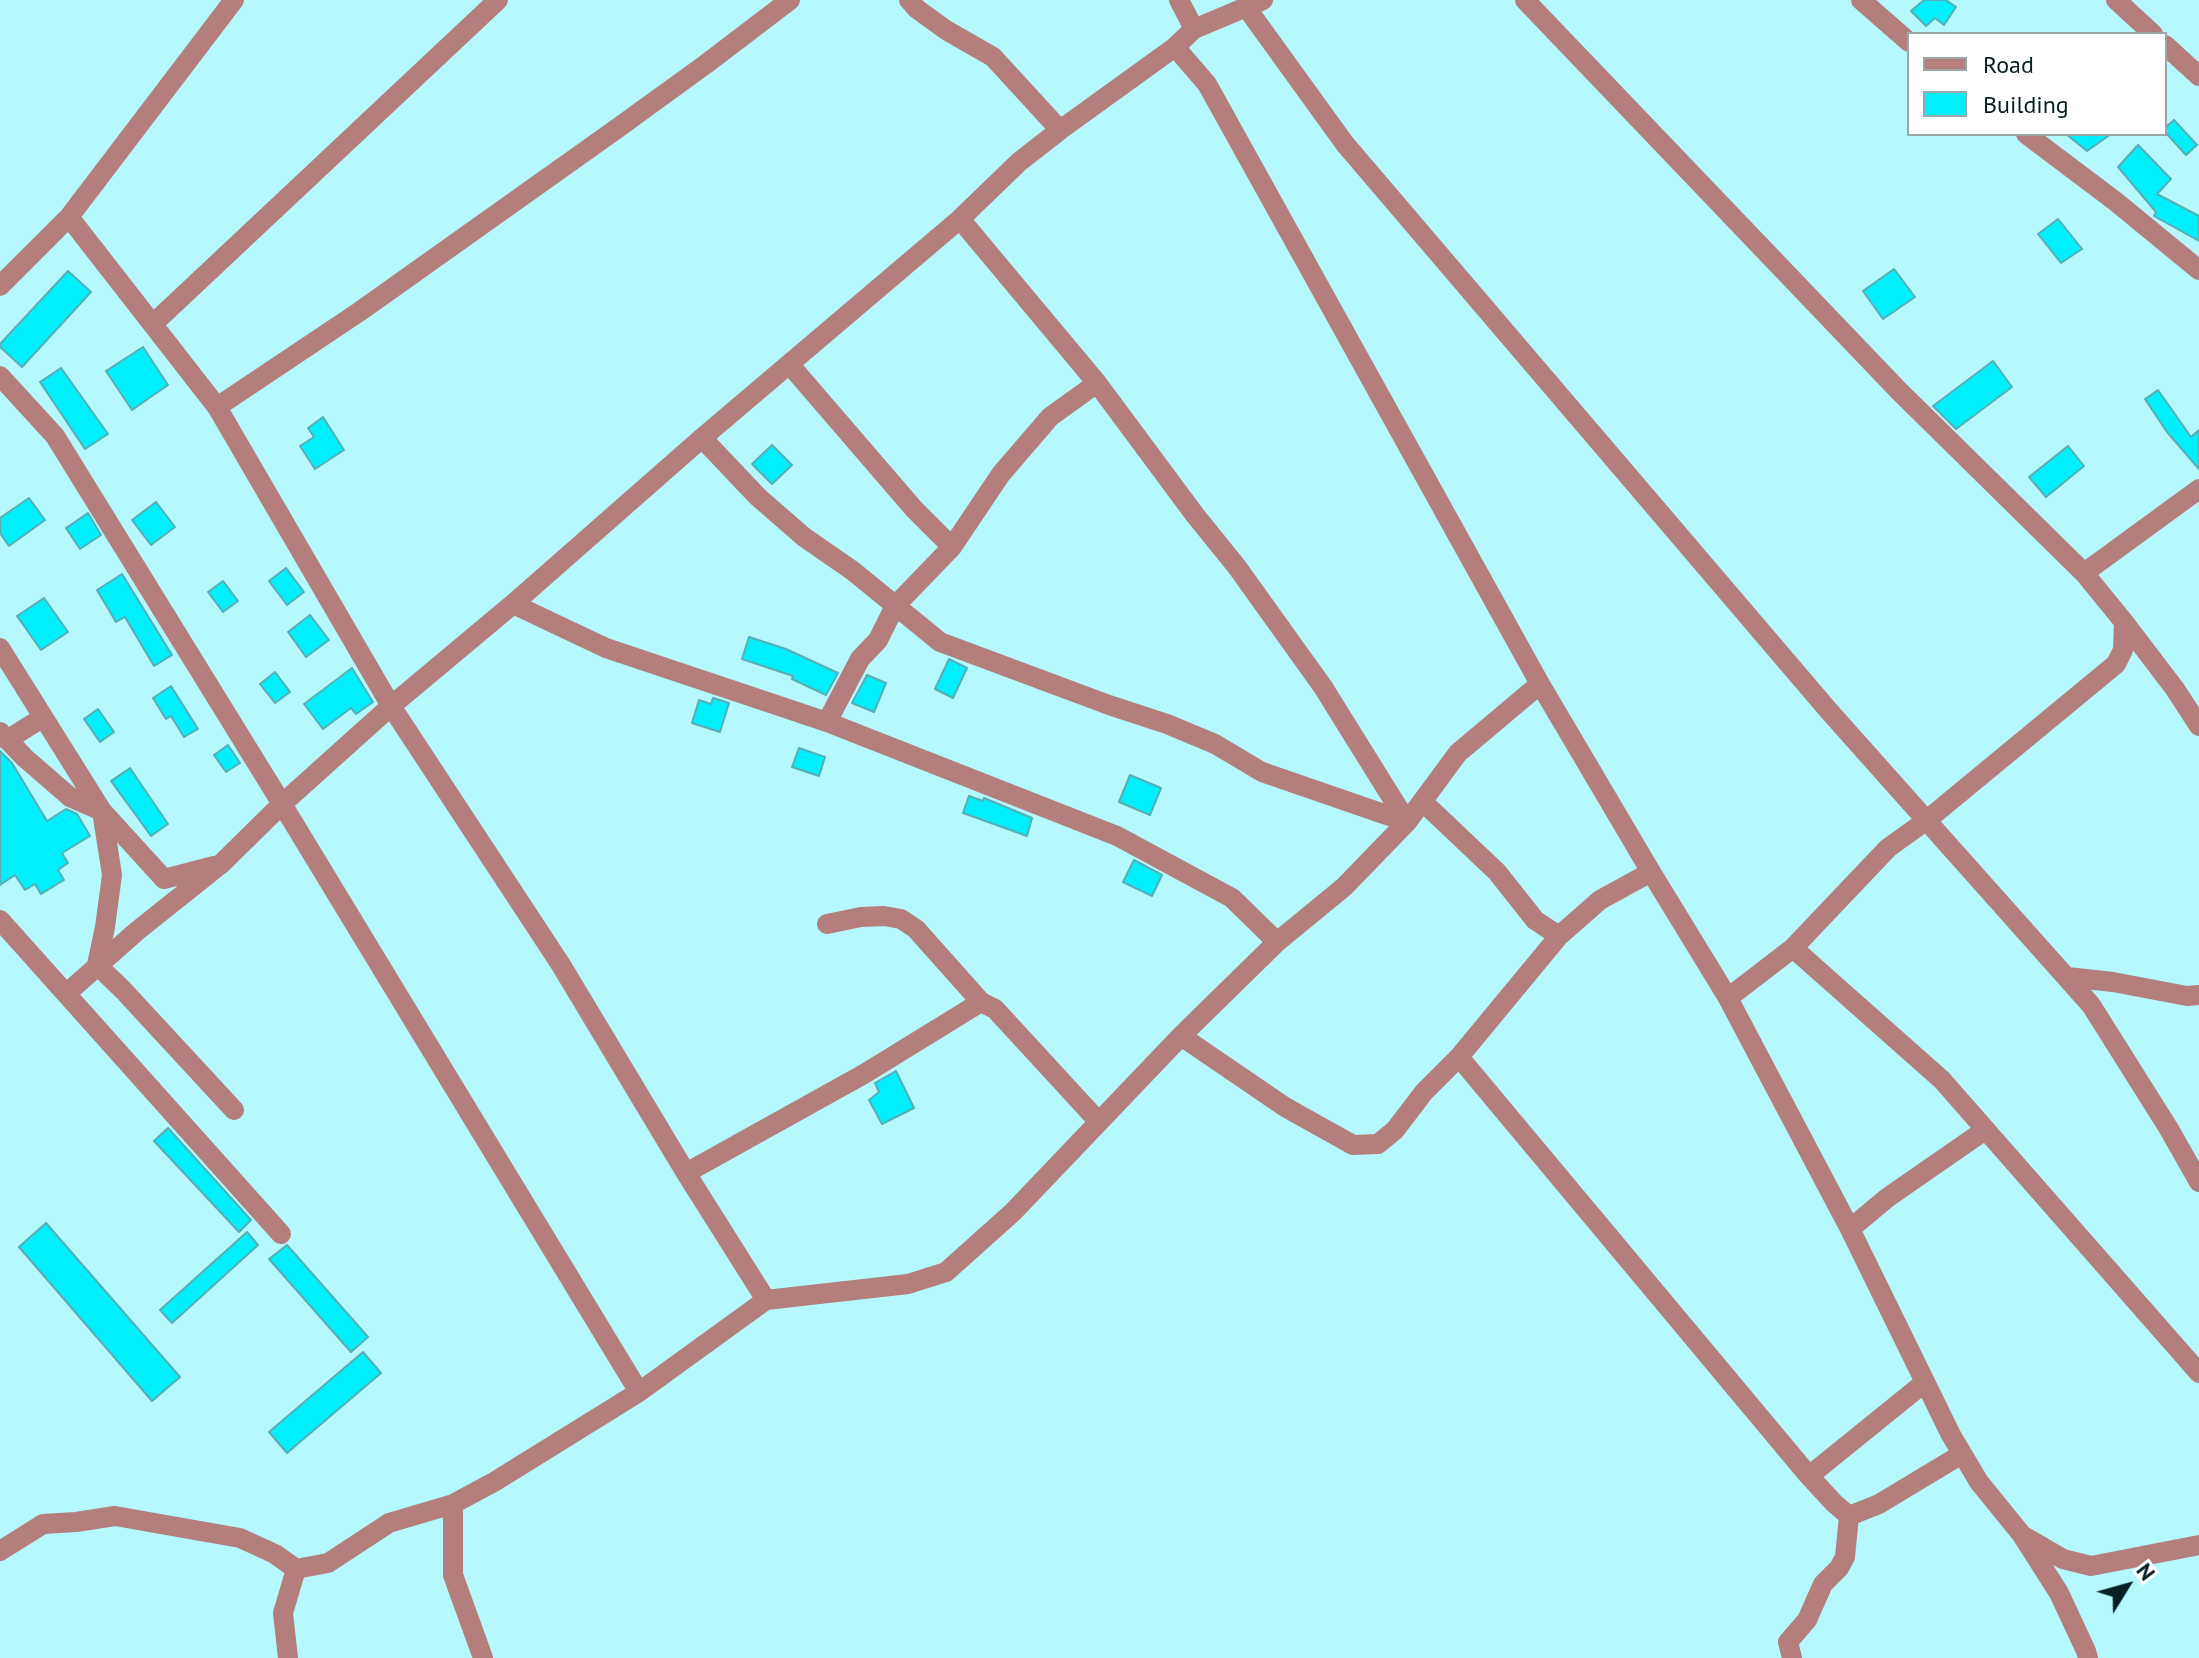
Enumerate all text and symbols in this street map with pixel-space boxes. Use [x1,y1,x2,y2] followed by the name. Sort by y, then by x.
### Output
[1907,32,2167,136] legend
[1983,49,2034,80] text: Road
[1983,89,2069,120] text: Building
[2087,1546,2167,1626] north arrow
[2131,1557,2162,1586] text: N

